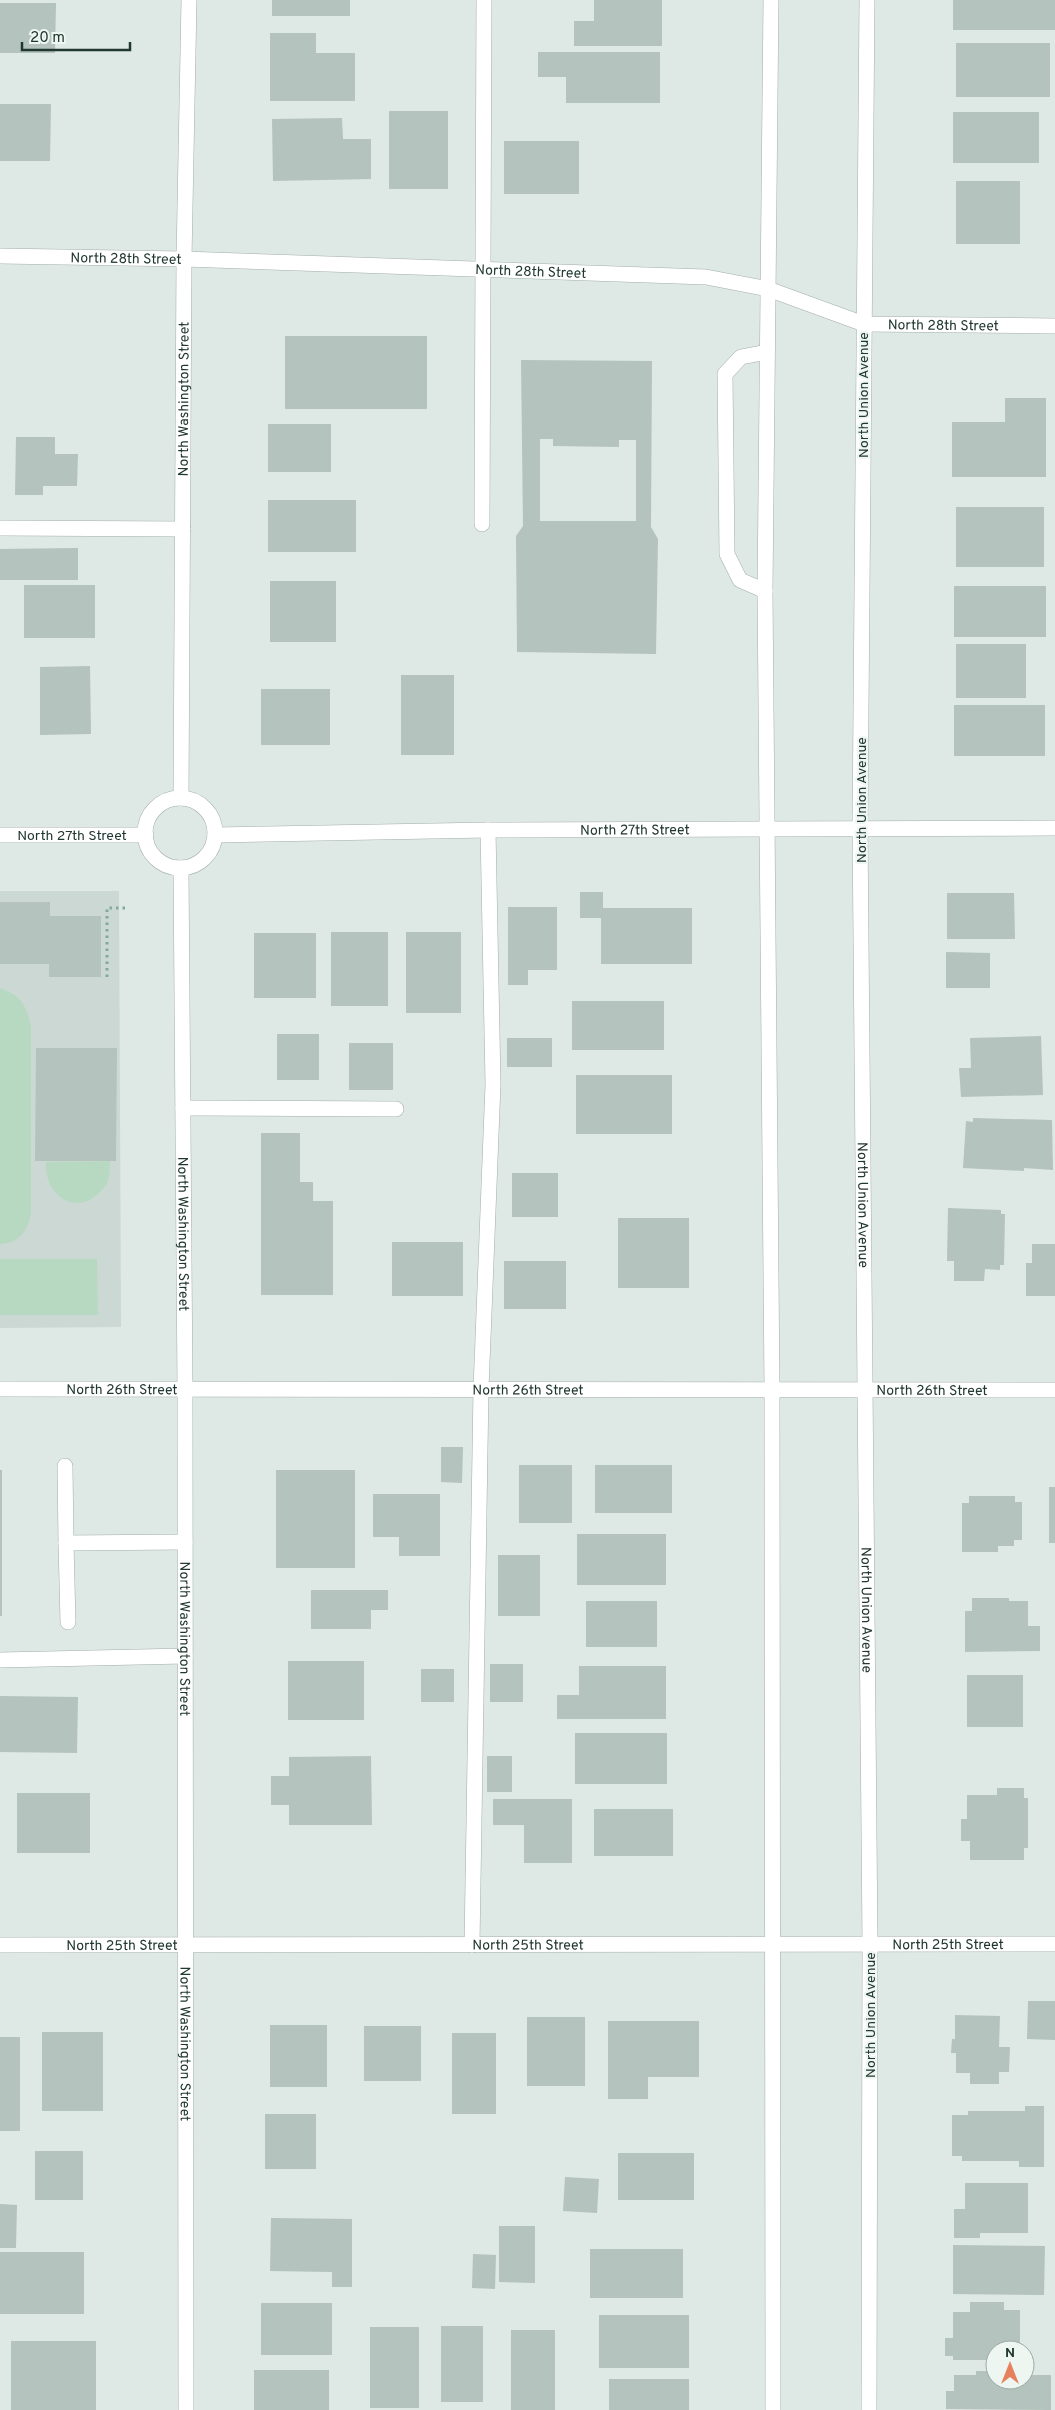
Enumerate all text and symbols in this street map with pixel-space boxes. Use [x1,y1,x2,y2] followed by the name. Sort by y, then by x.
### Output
[22,20,130,52] scale bar
[30,29,65,48] text: 20 m
[70,250,182,269] street label: North 28th Street
[475,262,587,283] street label: North 28th Street
[888,317,999,335] street label: North 28th Street
[176,322,194,476] street label: North Washington Street
[856,332,873,458] street label: North Union Avenue
[854,737,871,863] street label: North Union Avenue
[580,822,690,840] street label: North 27th Street
[17,828,127,845] street label: North 27th Street
[853,1142,871,1268] street label: North Union Avenue
[173,1157,191,1311] street label: North Washington Street
[66,1382,178,1399] street label: North 26th Street
[472,1382,584,1400] street label: North 26th Street
[876,1383,988,1400] street label: North 26th Street
[856,1547,875,1673] street label: North Union Avenue
[175,1562,192,1716] street label: North Washington Street
[472,1937,584,1955] street label: North 25th Street
[892,1937,1004,1954] street label: North 25th Street
[66,1938,178,1955] street label: North 25th Street
[863,1952,880,2078] street label: North Union Avenue
[176,1967,193,2121] street label: North Washington Street
[985,2340,1035,2390] north arrow
[1005,2345,1015,2362] text: N

